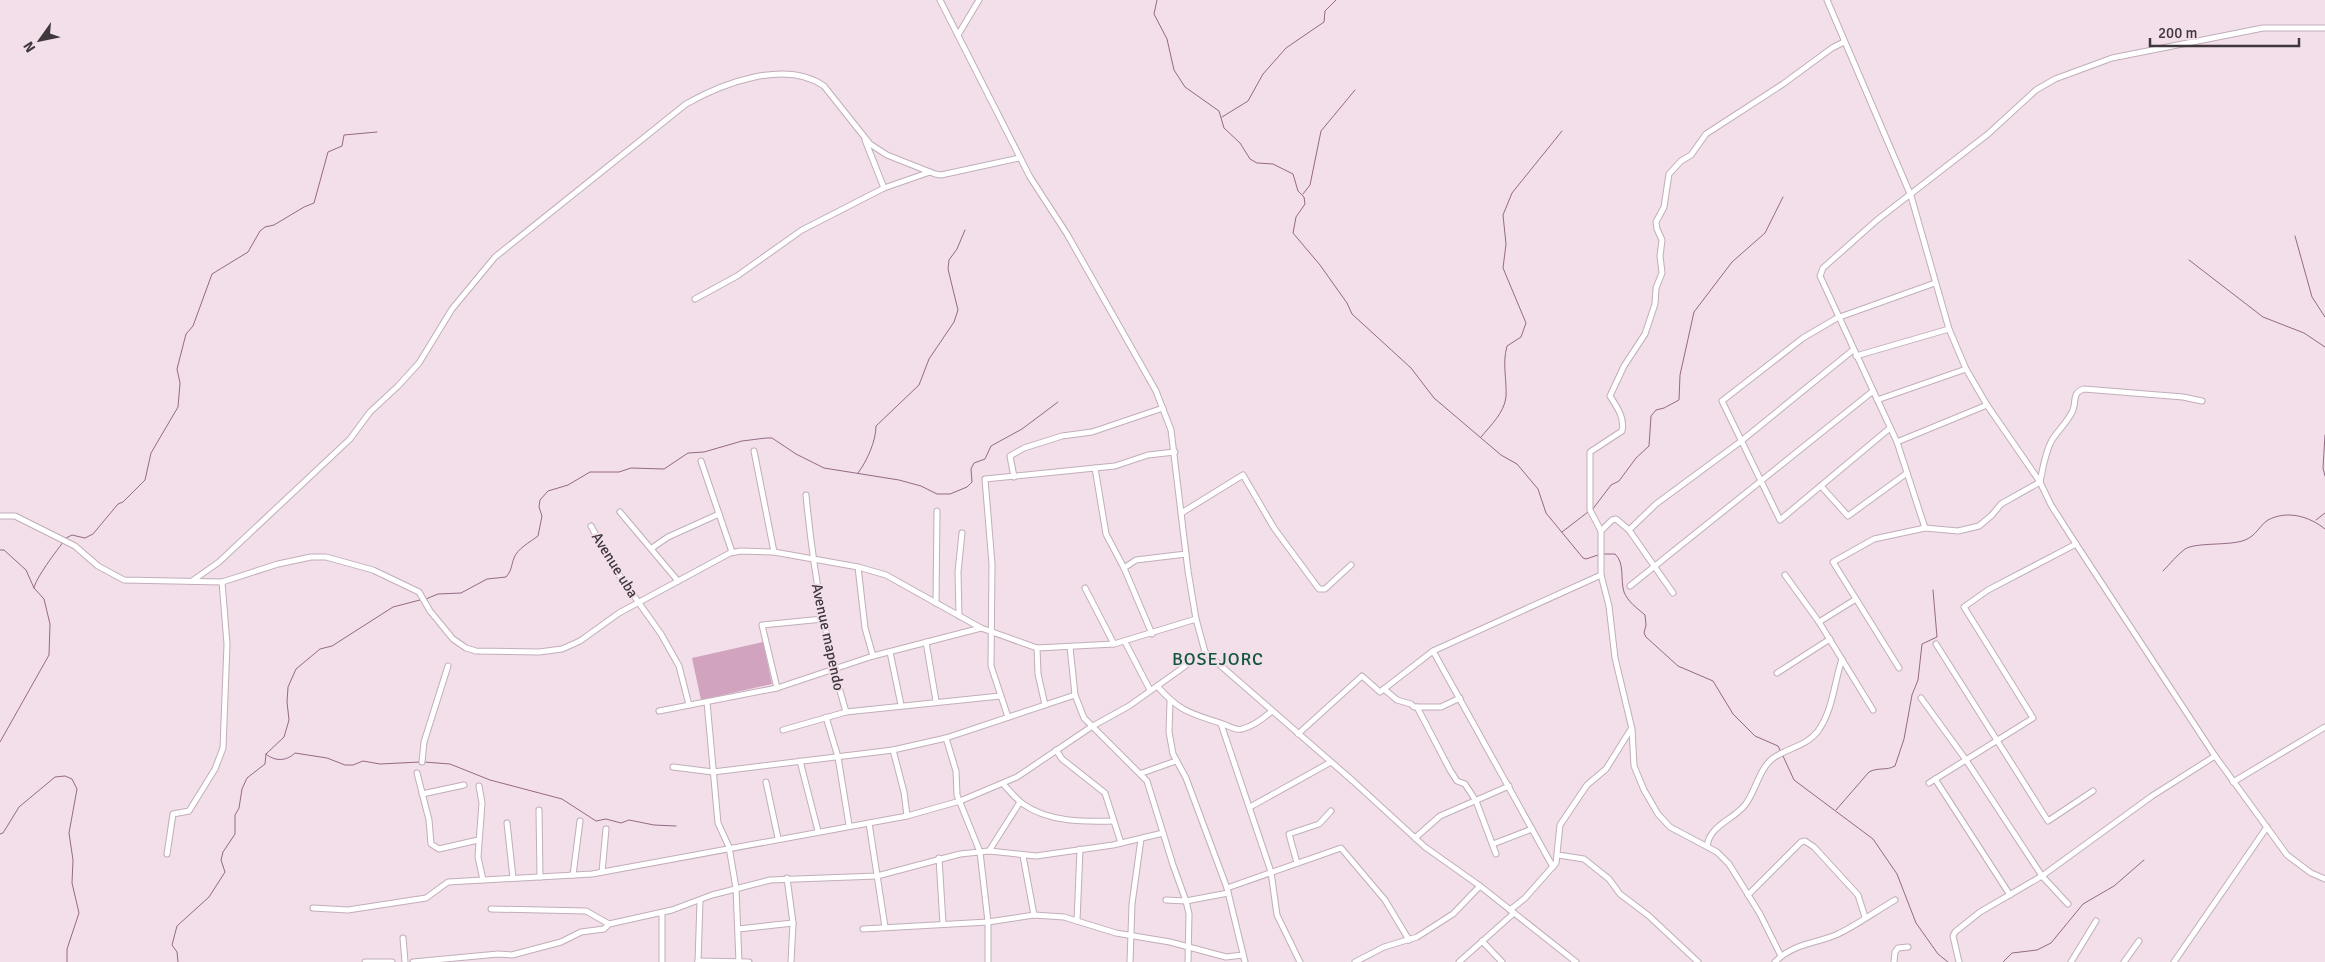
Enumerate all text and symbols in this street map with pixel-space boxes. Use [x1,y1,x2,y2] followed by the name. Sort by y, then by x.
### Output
[15,15,65,65] north arrow
[2150,15,2299,47] scale bar
[2158,24,2198,42] text: 200 m
[20,38,39,56] text: N
[588,529,642,601] street label: Avenue uba
[808,582,848,692] street label: Avenue mapendo
[1172,648,1264,670] district label: BOSEJORC

